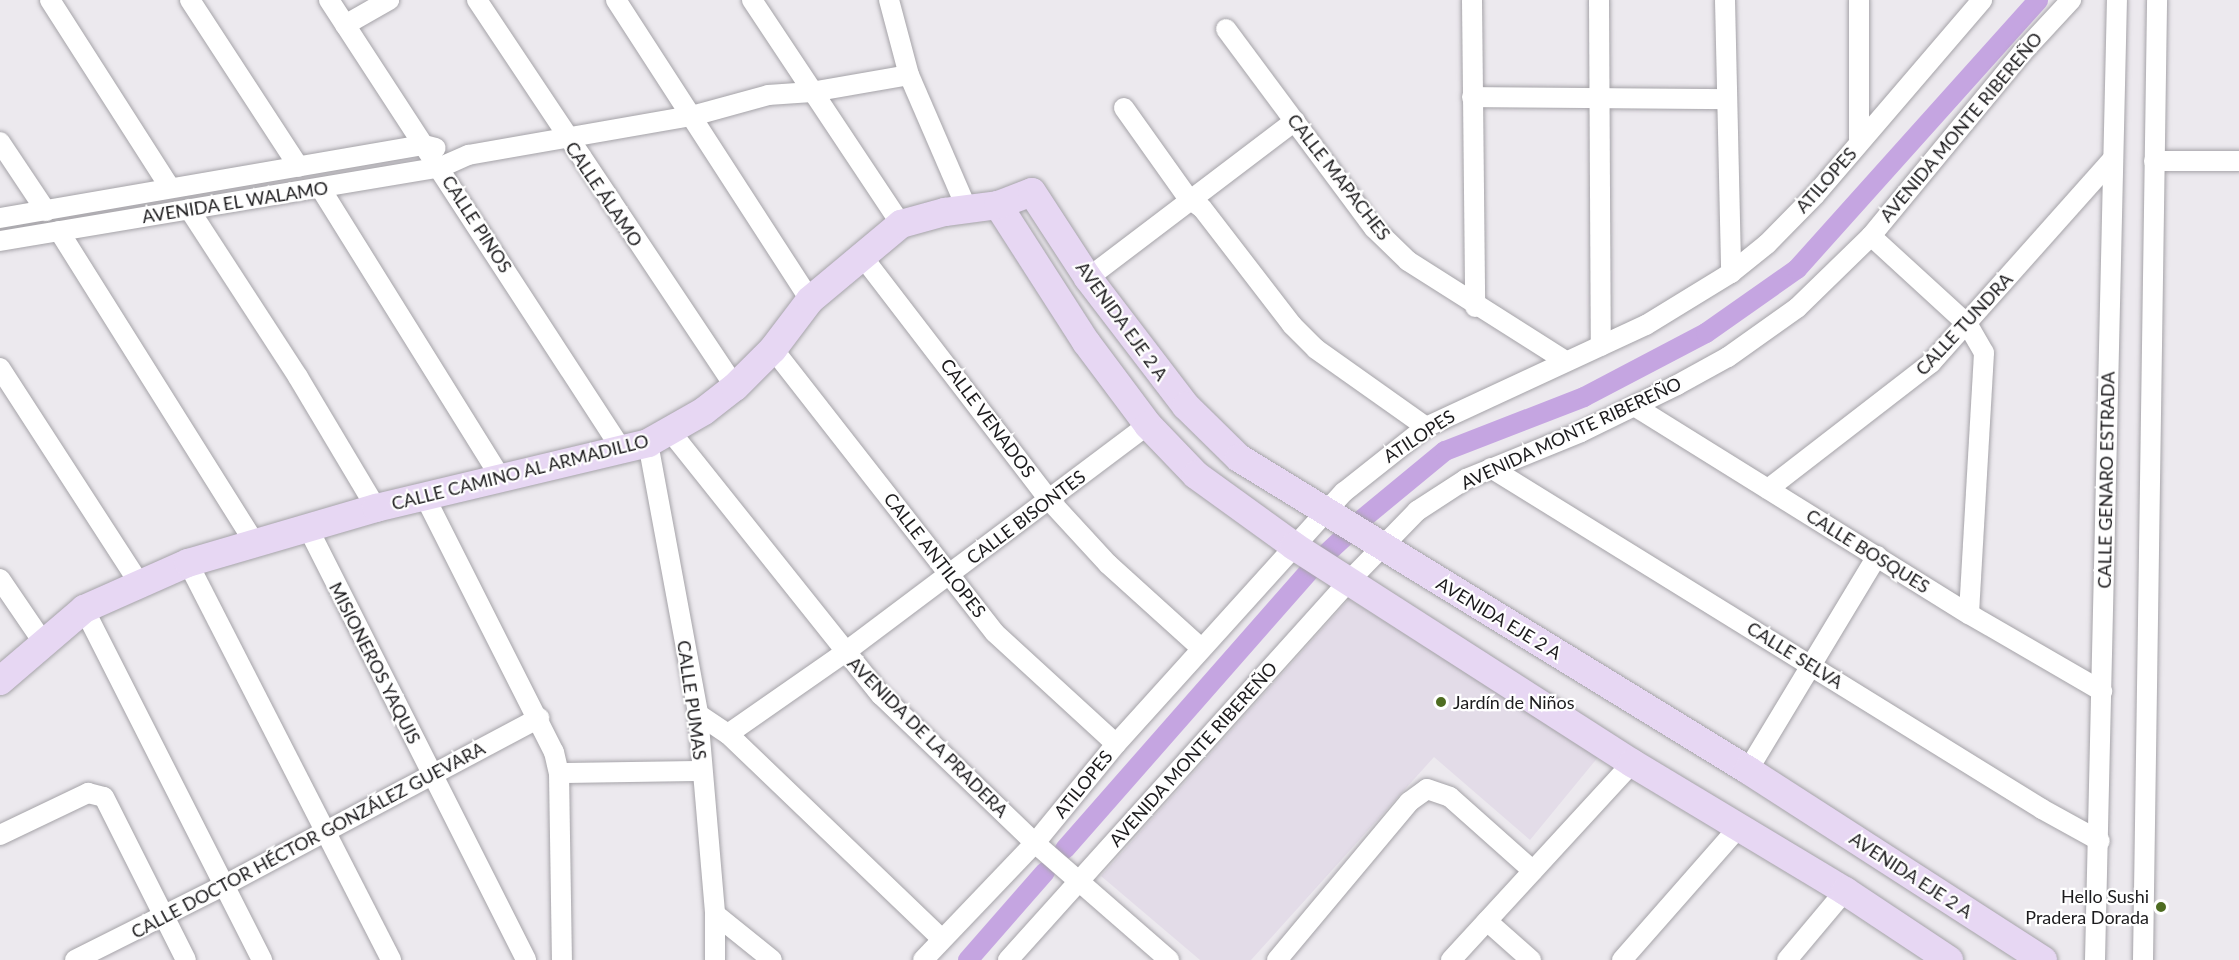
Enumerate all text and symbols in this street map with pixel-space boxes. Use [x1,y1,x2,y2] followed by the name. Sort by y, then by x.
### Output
[1875,28,2047,226] street label: AVENIDA MONTE RIBEREÑO
[1283,110,1395,244] street label: CALLE MAPACHES
[561,137,647,251] street label: CALLE ÁLAMO
[1791,143,1861,217] street label: ATILOPES
[438,171,516,277] street label: CALLE PINOS
[140,177,330,227] street label: AVENIDA EL WALAMO
[1071,257,1173,385] street label: AVENIDA EJE 2 A
[1911,268,2017,380] street label: CALLE TUNDRA
[936,354,1040,482] street label: CALLE VENADOS
[2093,371,2119,589] street label: CALLE GENARO ESTRADA
[1457,372,1685,494] street label: AVENIDA MONTE RIBEREÑO
[1379,405,1459,467] street label: ATILOPES
[388,429,652,515] street label: CALLE CAMINO AL ARMADILLO
[962,465,1090,569] street label: CALLE BISONTES
[879,488,991,622] street label: CALLE ANTILOPES
[1802,504,1934,598] street label: CALLE BOSQUES
[1432,572,1566,664] street label: AVENIDA EJE 2 A
[325,578,425,748] street label: MISIONEROS YAQUIS
[1743,617,1847,693] street label: CALLE SELVA
[673,639,711,761] street label: CALLE PUMAS
[843,652,1013,822] street label: AVENIDA DE LA PRADERA
[1104,657,1282,851] street label: AVENIDA MONTE RIBEREÑO
[1453,691,1575,713] place label: Jardín de Niños
[1434,695,1448,709] marker: Jardín de Niños
[127,737,489,943] street label: CALLE DOCTOR HÉCTOR GONZÁLEZ GUEVARA
[1049,746,1117,822] street label: ATILOPES
[1845,827,1977,923] street label: AVENIDA EJE 2 A
[2025,886,2149,928] place label: Hello Sushi Pradera Dorada
[2154,900,2168,914] marker: Hello Sushi Pradera Dorada

